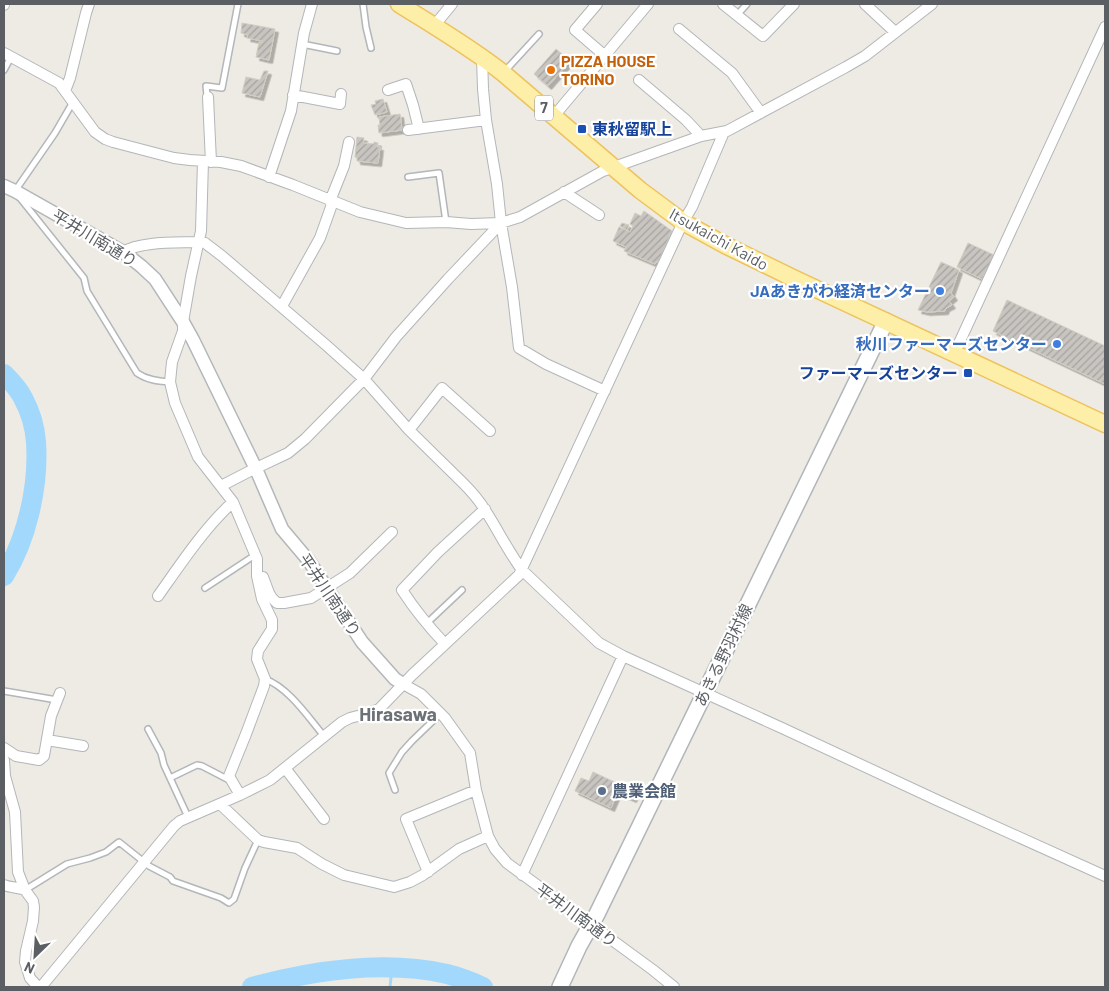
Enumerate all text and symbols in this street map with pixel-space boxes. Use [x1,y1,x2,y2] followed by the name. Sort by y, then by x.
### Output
[561,51,655,88] place label: PIZZA HOUSE TORINO
[545,64,557,76] marker: PIZZA HOUSE TORINO
[535,96,553,120] road number: 7
[592,119,672,138] place label: 東秋留駅上
[576,123,588,135] marker: 東秋留駅上
[666,204,772,274] street label: Itsukaichi Kaido
[49,205,141,270] street label: 平井川南通り
[750,281,930,300] place label: JAあきがわ経済センター
[934,285,946,297] marker: JAあきがわ経済センター
[856,334,1047,353] place label: 秋川ファーマーズセンター
[1051,338,1063,350] marker: 秋川ファーマーズセンター
[799,363,958,382] place label: ファーマーズセンター
[962,367,974,379] marker: ファーマーズセンター
[296,550,365,640] street label: 平井川南通り
[690,600,756,709] street label: あきる野羽村線
[359,702,437,725] district label: Hirasawa
[612,781,676,800] place label: 農業会館
[596,785,608,797] marker: 農業会館
[533,879,622,950] street label: 平井川南通り
[10,931,60,981] north arrow
[21,959,37,978] text: N

